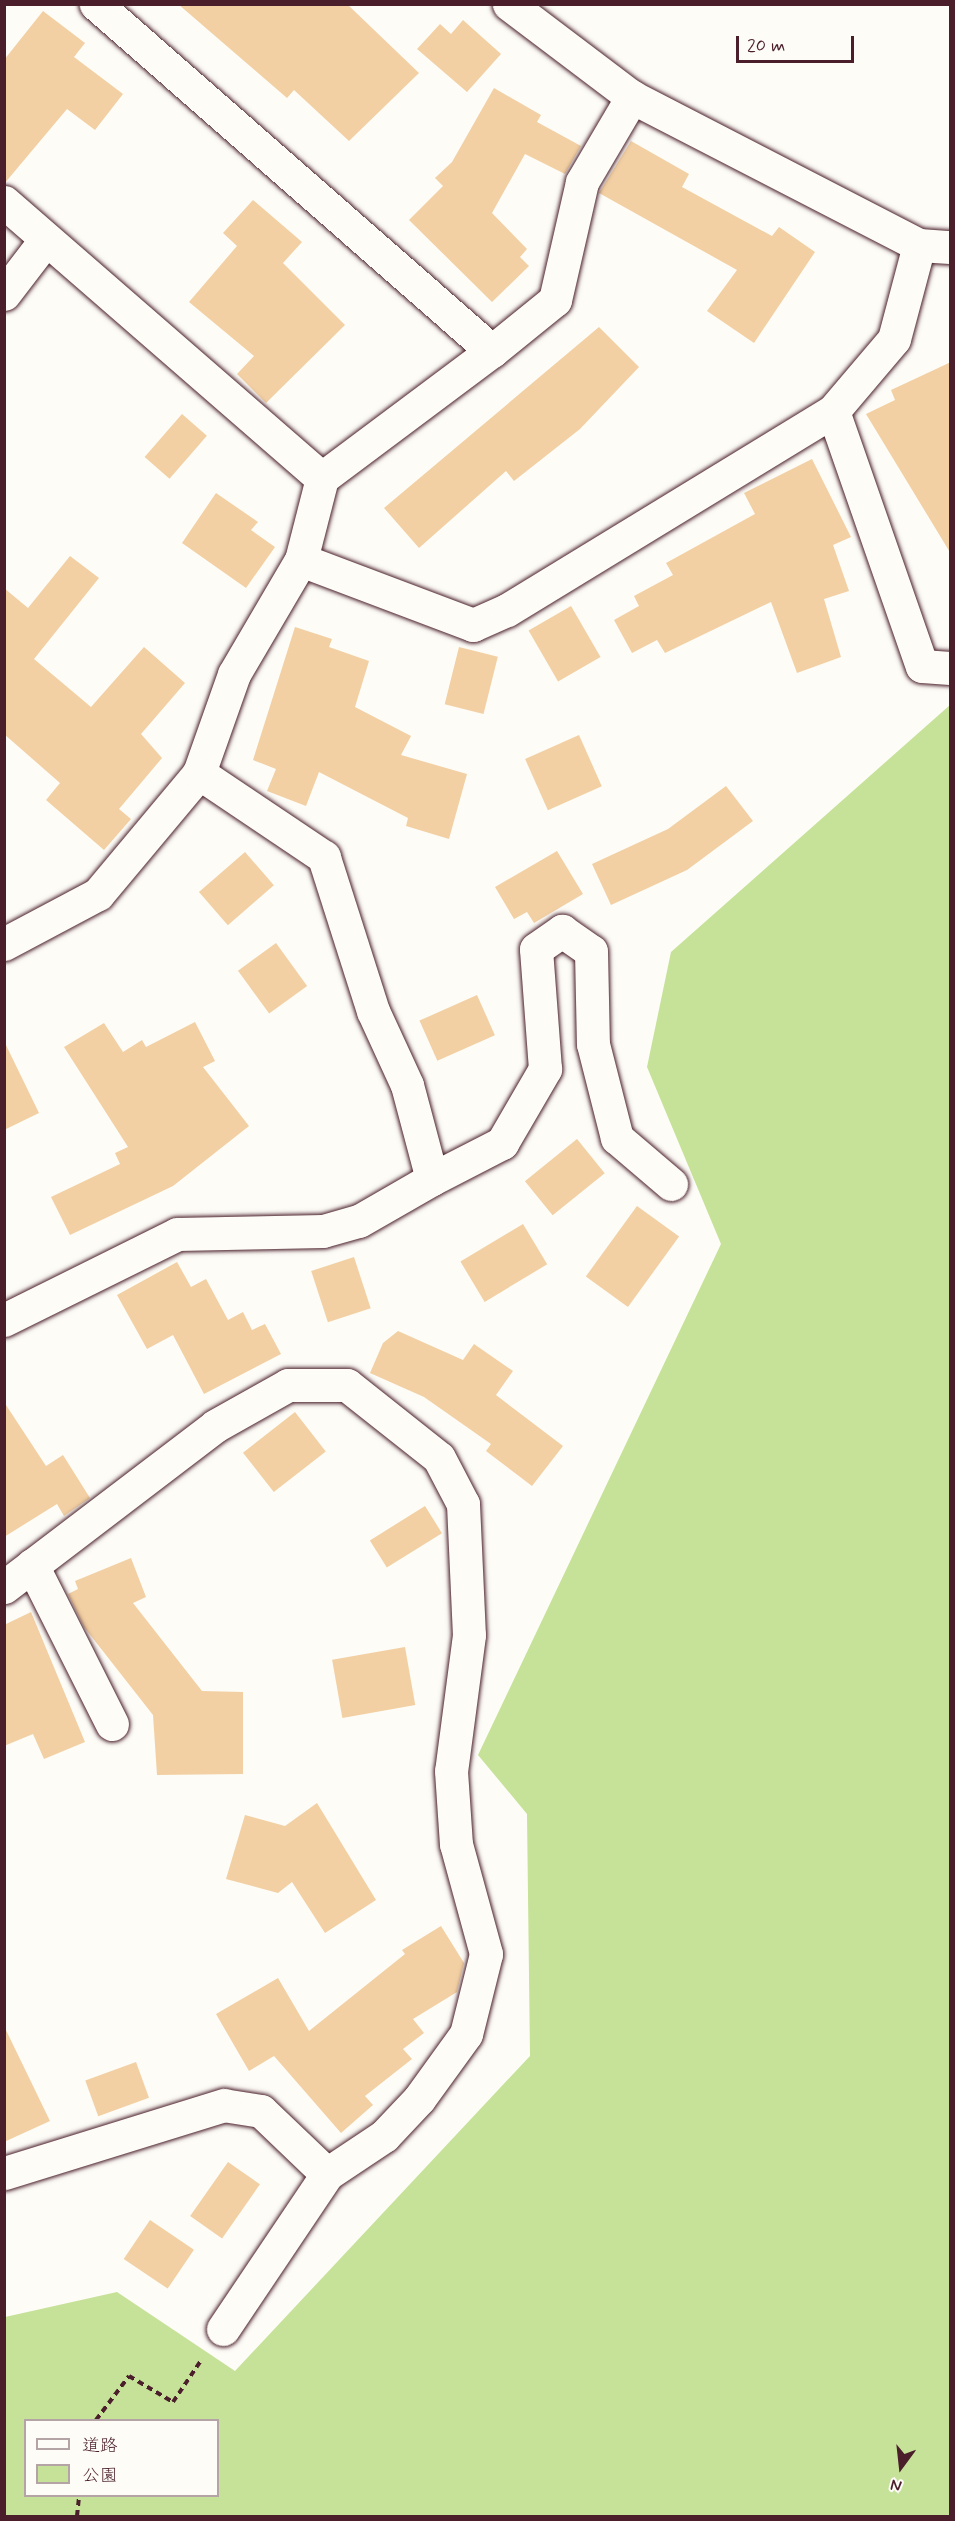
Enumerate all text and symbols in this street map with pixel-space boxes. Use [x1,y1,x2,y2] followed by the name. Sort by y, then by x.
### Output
[739,24,858,62] scale bar
[747,34,785,58] text: 20 m
[24,2419,219,2497] legend
[82,2434,118,2458] text: 道路
[871,2437,931,2497] north arrow
[82,2464,118,2488] text: 公園
[888,2473,904,2496] text: N

